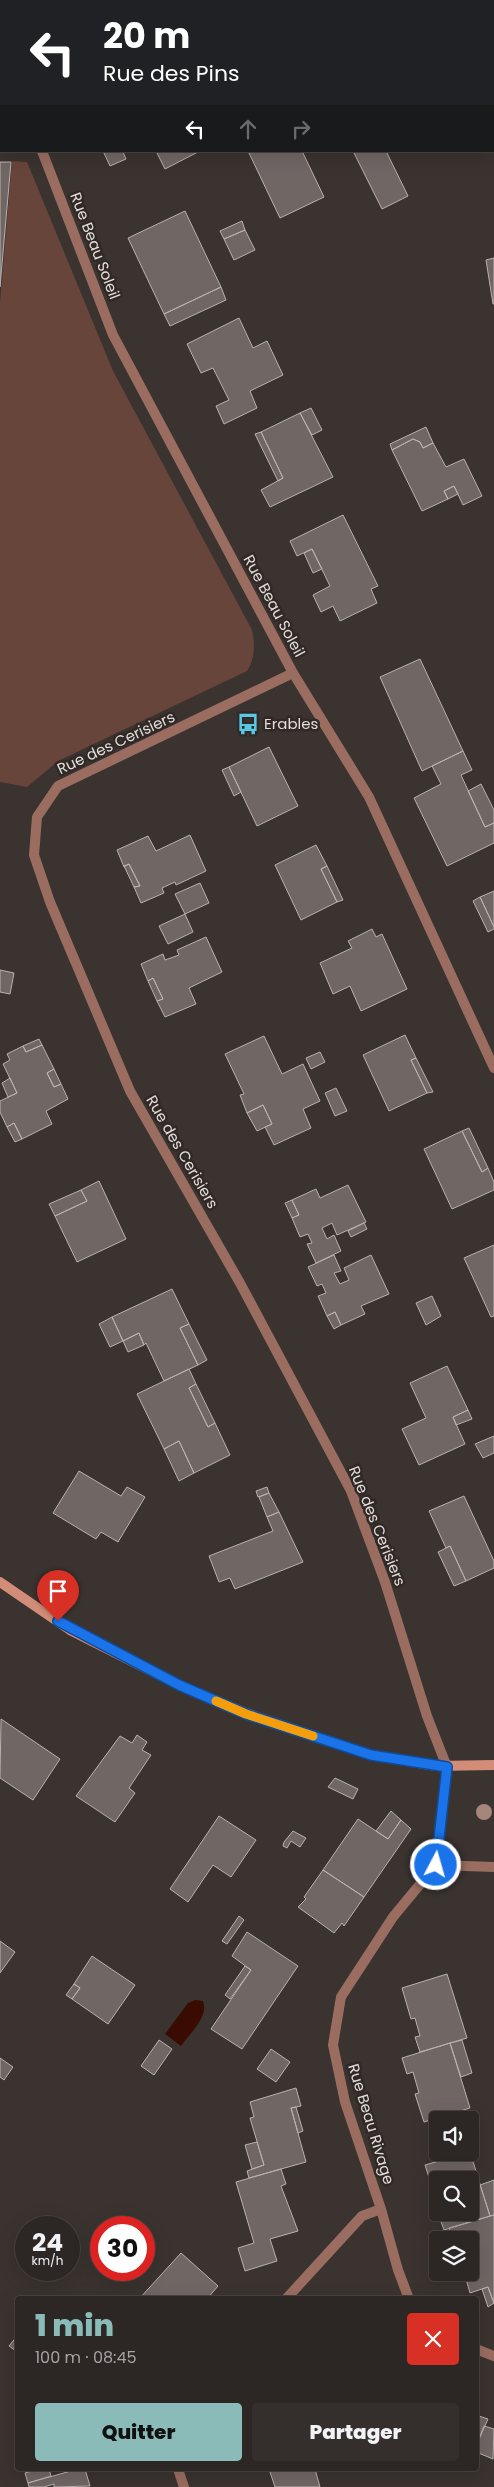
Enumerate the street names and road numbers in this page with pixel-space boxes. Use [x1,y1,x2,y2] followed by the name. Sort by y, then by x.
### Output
[65,189,126,302] street label: Rue Beau Soleil
[239,551,310,661] street label: Rue Beau Soleil
[53,706,178,779] street label: Rue des Cerisiers
[141,1091,224,1212] street label: Rue des Cerisiers
[344,1463,411,1589] street label: Rue des Cerisiers
[343,2061,400,2187] street label: Rue Beau Rivage

